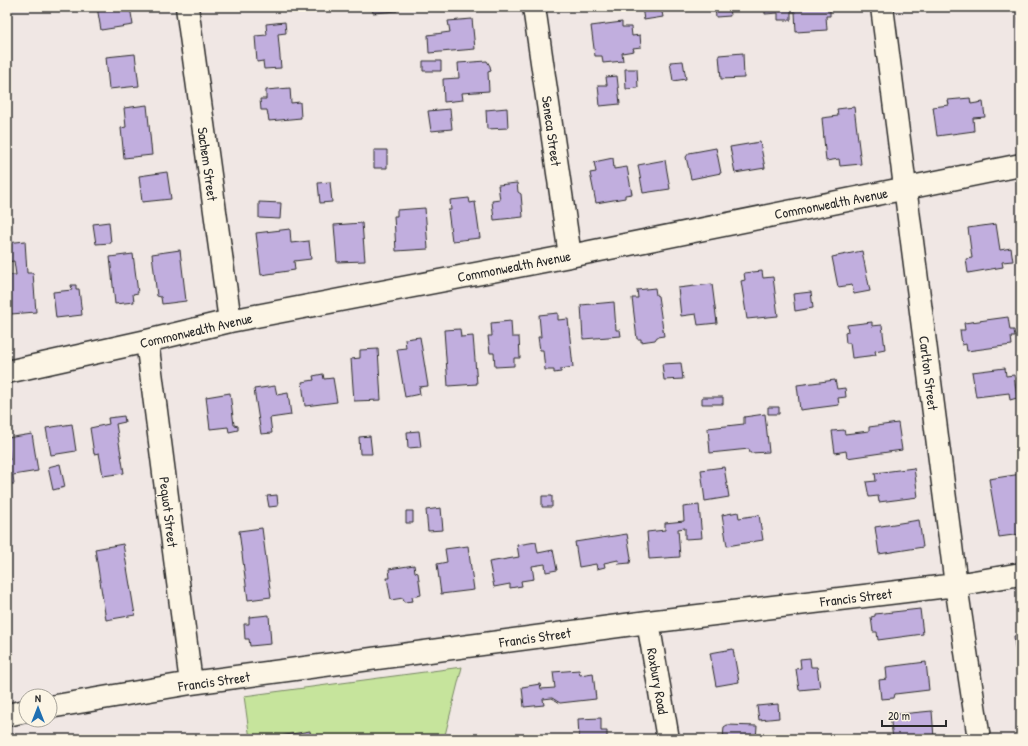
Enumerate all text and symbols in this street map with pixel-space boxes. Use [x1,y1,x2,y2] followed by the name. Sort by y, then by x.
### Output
[538,95,566,167] street label: Seneca Street
[193,126,223,202] street label: Sachem Street
[773,183,890,223] street label: Commonwealth Avenue
[456,246,573,286] street label: Commonwealth Avenue
[138,308,255,352] street label: Commonwealth Avenue
[915,335,943,411] street label: Carlton Street
[154,476,183,549] street label: Pequot Street
[818,583,893,611] street label: Francis Street
[497,623,572,652] street label: Francis Street
[642,646,673,716] street label: Roxbury Road
[176,667,251,696] street label: Francis Street
[18,688,58,728] north arrow
[35,691,41,705] text: N
[882,702,946,728] scale bar
[888,707,910,724] text: 20 m

